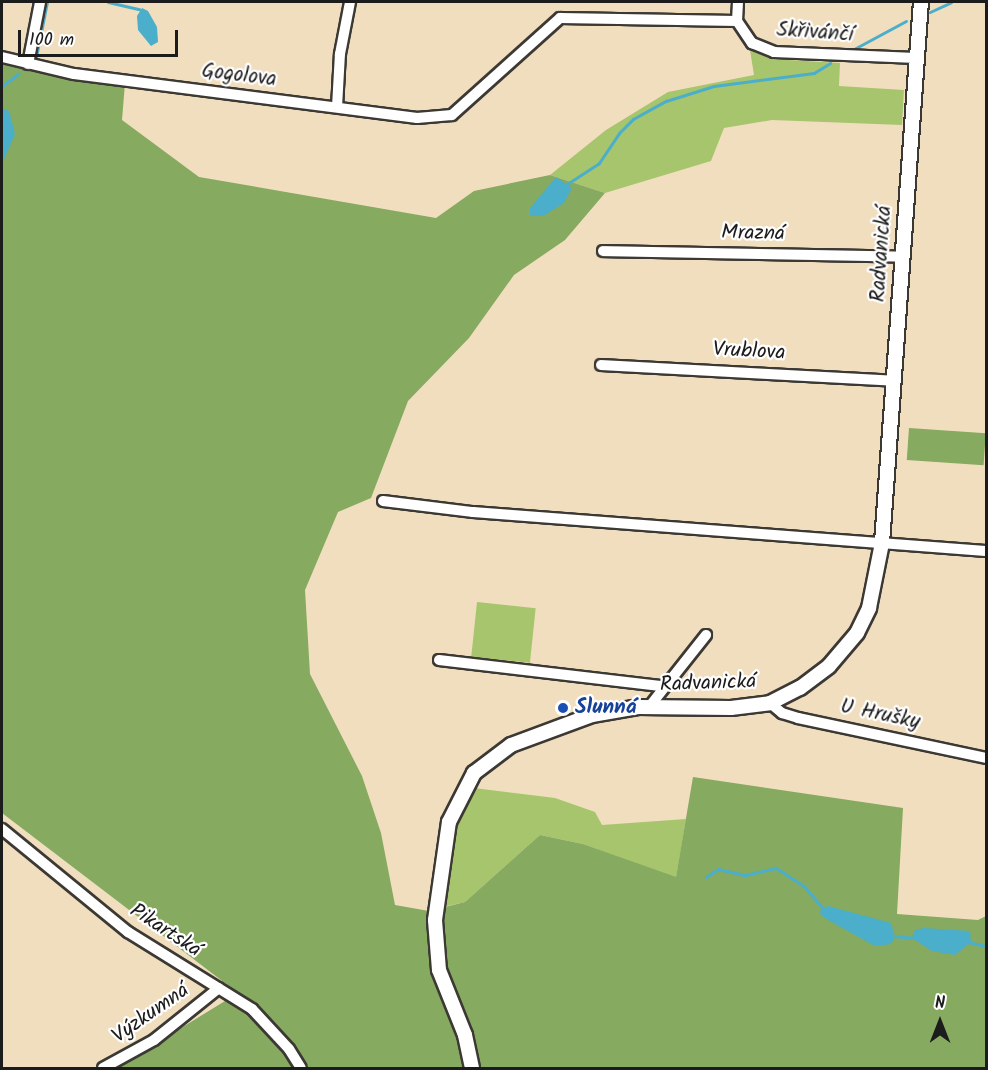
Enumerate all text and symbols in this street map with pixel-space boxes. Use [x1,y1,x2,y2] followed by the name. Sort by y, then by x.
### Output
[21,18,182,56] scale bar
[776,18,854,48] street label: Skřivánčí
[29,26,74,55] text: 100 m
[200,59,278,93] street label: Gogolova
[866,205,898,303] street label: Radvanická
[721,221,785,247] street label: Mrazná
[712,338,786,366] street label: Vrublova
[659,670,757,698] street label: Radvanická
[838,694,922,736] street label: U Hrušky
[575,695,637,721] place label: Slunná
[556,701,570,715] marker: Slunná
[125,899,205,963] street label: Pikartská
[108,978,194,1050] street label: Výzkumná
[935,991,945,1016] text: N
[910,992,970,1052] north arrow

